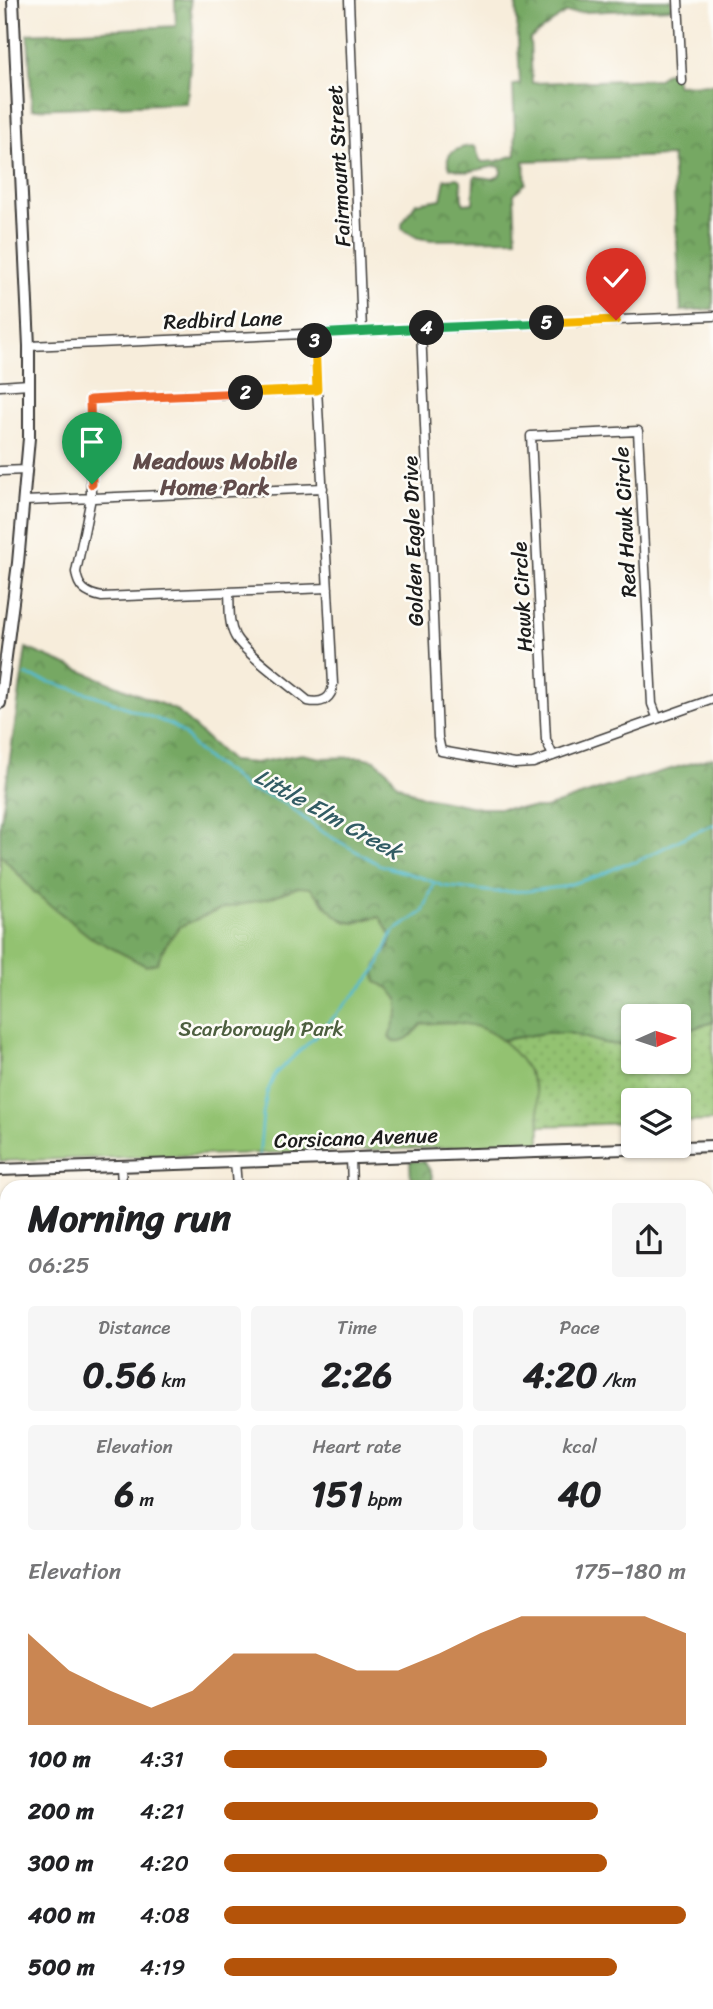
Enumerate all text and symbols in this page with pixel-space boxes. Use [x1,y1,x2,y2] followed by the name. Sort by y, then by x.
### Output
[316,84,362,248] street label: Fairmount Street
[586,248,646,320] pin
[597,259,635,297] icon: check
[163,299,283,341] street label: Redbird Lane
[530,306,564,340] pin: 5
[541,306,552,339] text: 5
[410,310,444,346] pin: 4
[421,311,432,344] text: 4
[298,324,332,358] pin: 3
[309,324,320,357] text: 3
[229,376,264,410] pin: 2
[240,376,251,409] text: 2
[62,412,122,484] pin
[73,423,111,461] icon: arrive
[132,441,298,508] district label: Meadows Mobile Home Park
[602,445,648,598] street label: Red Hawk Circle
[391,455,435,627] street label: Golden Eagle Drive
[500,541,544,653] street label: Hawk Circle
[247,757,412,873] water label: Little Elm Creek
[621,1004,691,1074] north arrow
[621,1004,691,1158] map controls
[178,1010,344,1048] park label: Scarborough Park
[621,1088,691,1158] button: layers
[273,1116,439,1160] street label: Corsicana Avenue
[28,1185,231,1252] text: Morning run
[612,1203,686,1277] button: share
[28,1245,90,1286] text: 06:25
[98,1311,170,1344] text: Distance
[337,1311,377,1344] text: Time
[560,1311,600,1344] text: Pace
[83,1344,157,1406] text: 0.56
[322,1344,392,1406] text: 2:26
[523,1344,598,1406] text: 4:20
[157,1364,186,1397] text: km
[598,1364,637,1397] text: /km
[96,1430,173,1463] text: Elevation
[312,1430,402,1463] text: Heart rate
[562,1430,597,1463] text: kcal
[115,1463,135,1525] text: 6
[311,1463,363,1525] text: 151
[558,1463,602,1525] text: 40
[135,1483,154,1516] text: m
[363,1483,403,1516] text: bpm
[28,1551,121,1592] text: Elevation
[574,1551,686,1592] text: 175–180 m
[28,1739,91,1780] text: 100 m
[140,1739,184,1780] text: 4:31
[28,1791,94,1832] text: 200 m
[140,1791,184,1832] text: 4:21
[28,1843,93,1884] text: 300 m
[140,1843,189,1884] text: 4:20
[28,1895,95,1936] text: 400 m
[140,1895,190,1936] text: 4:08
[28,1947,95,1988] text: 500 m
[140,1947,185,1988] text: 4:19

